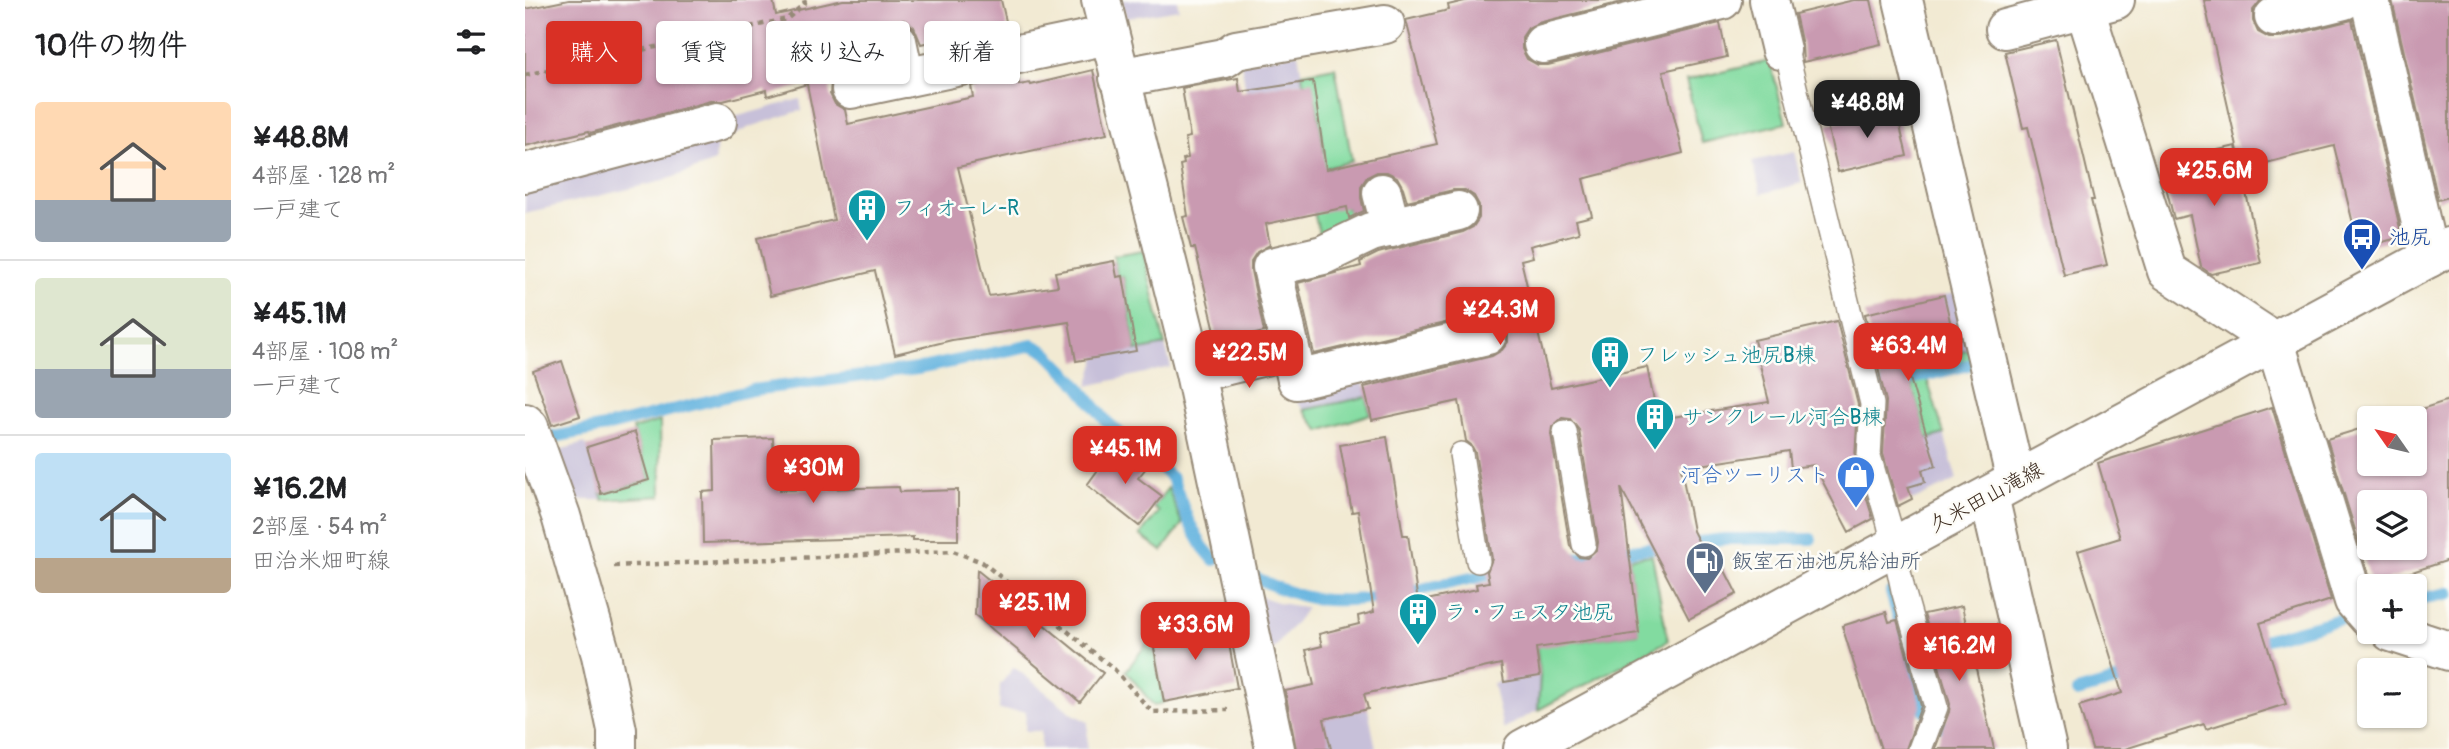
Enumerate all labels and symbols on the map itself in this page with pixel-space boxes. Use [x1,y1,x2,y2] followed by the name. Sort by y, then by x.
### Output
[1810,80,1924,140] pin: ¥48.8M
[2157,148,2271,208] pin: ¥25.6M
[846,187,888,242] building icon: フィオーレ-R
[894,195,1019,222] place label: フィオーレ-R
[2341,216,2383,271] bus stop icon: 池尻
[2389,224,2431,251] place label: 池尻
[1443,288,1557,347] pin: ¥24.3M
[1851,324,1965,383] pin: ¥63.4M
[1192,330,1306,390] pin: ¥22.5M
[1589,334,1631,389] building icon: フレッシュ池尻B棟
[1637,342,1816,369] place label: フレッシュ池尻B棟
[1634,396,1676,451] building icon: サンクレール河合B棟
[1682,404,1882,431] place label: サンクレール河合B棟
[2357,406,2427,476] north arrow
[1068,426,1182,486] pin: ¥45.1M
[772,446,854,505] pin: ¥30M
[1835,454,1877,509] shop icon: 河合ツーリスト
[1924,456,2048,539] street label: 久米田山滝線
[1680,462,1829,489] place label: 河合ツーリスト
[1684,540,1726,595] fuel station icon: 飯室石油池尻給油所
[1732,548,1921,575] place label: 飯室石油池尻給油所
[977,580,1091,640] pin: ¥25.1M
[1397,591,1439,646] building icon: ラ・フェスタ池尻
[1445,599,1613,626] place label: ラ・フェスタ池尻
[1138,602,1252,662] pin: ¥33.6M
[1902,624,2016,683] pin: ¥16.2M

